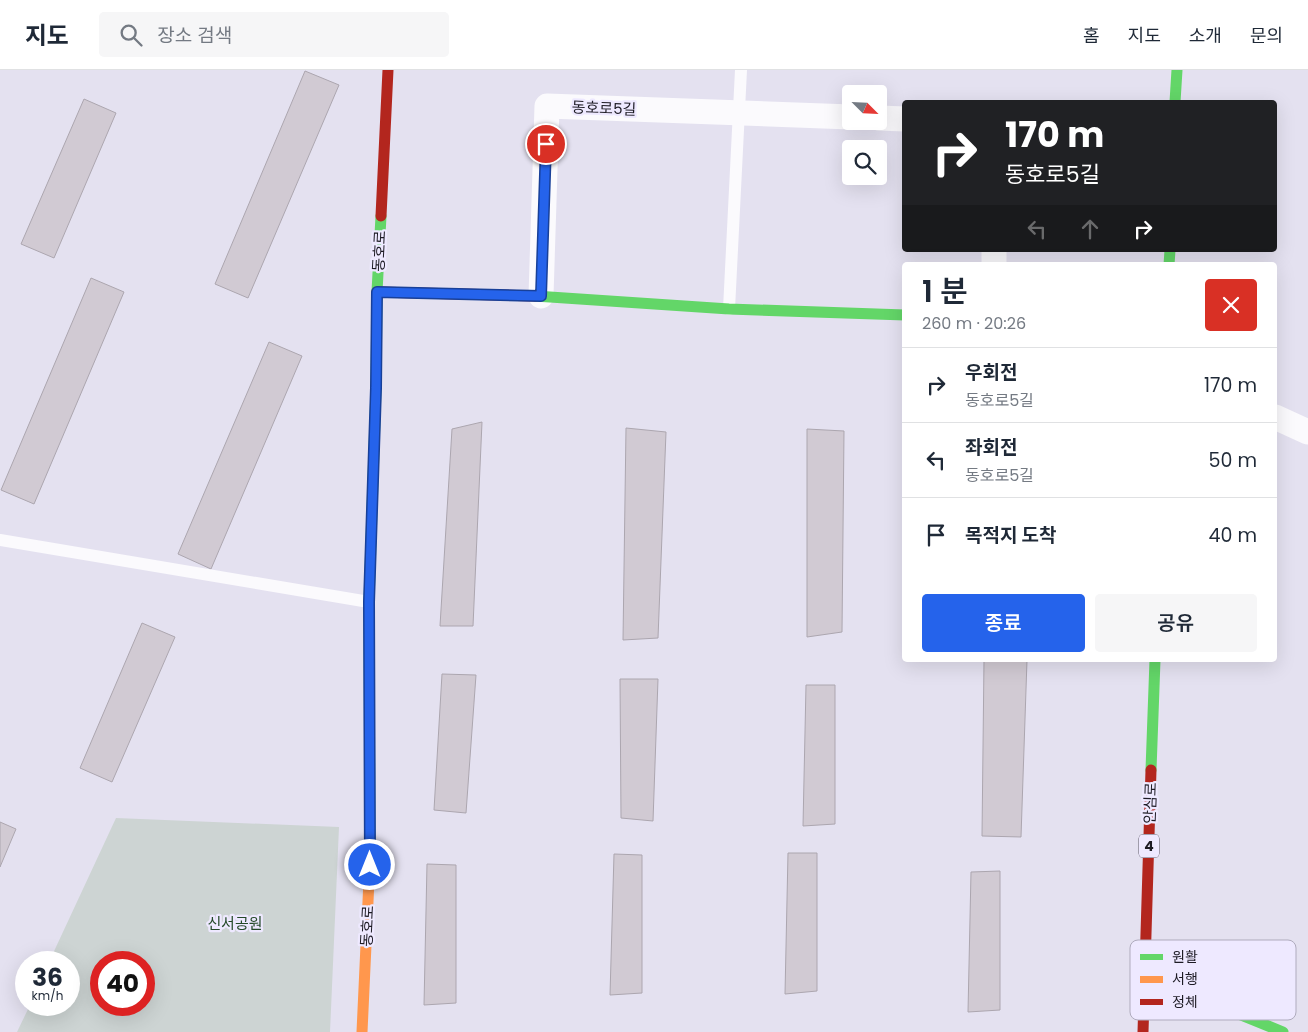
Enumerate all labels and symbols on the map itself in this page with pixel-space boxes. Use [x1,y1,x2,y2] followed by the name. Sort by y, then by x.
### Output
[842,85,888,130] north arrow
[571,96,637,120] street label: 동호로5길
[525,123,567,165] pin
[367,230,391,272] street label: 동호로
[1139,782,1161,824] street label: 안심로
[1139,834,1159,858] road number: 4
[343,838,395,890] position arrow
[355,905,379,947] street label: 동호로
[207,913,263,934] park label: 신서공원
[1130,940,1296,1020] legend
[1172,947,1198,967] text: 원활
[90,951,155,1016] speed limit sign: 40
[1172,969,1198,989] text: 서행
[1172,992,1198,1012] text: 정체

